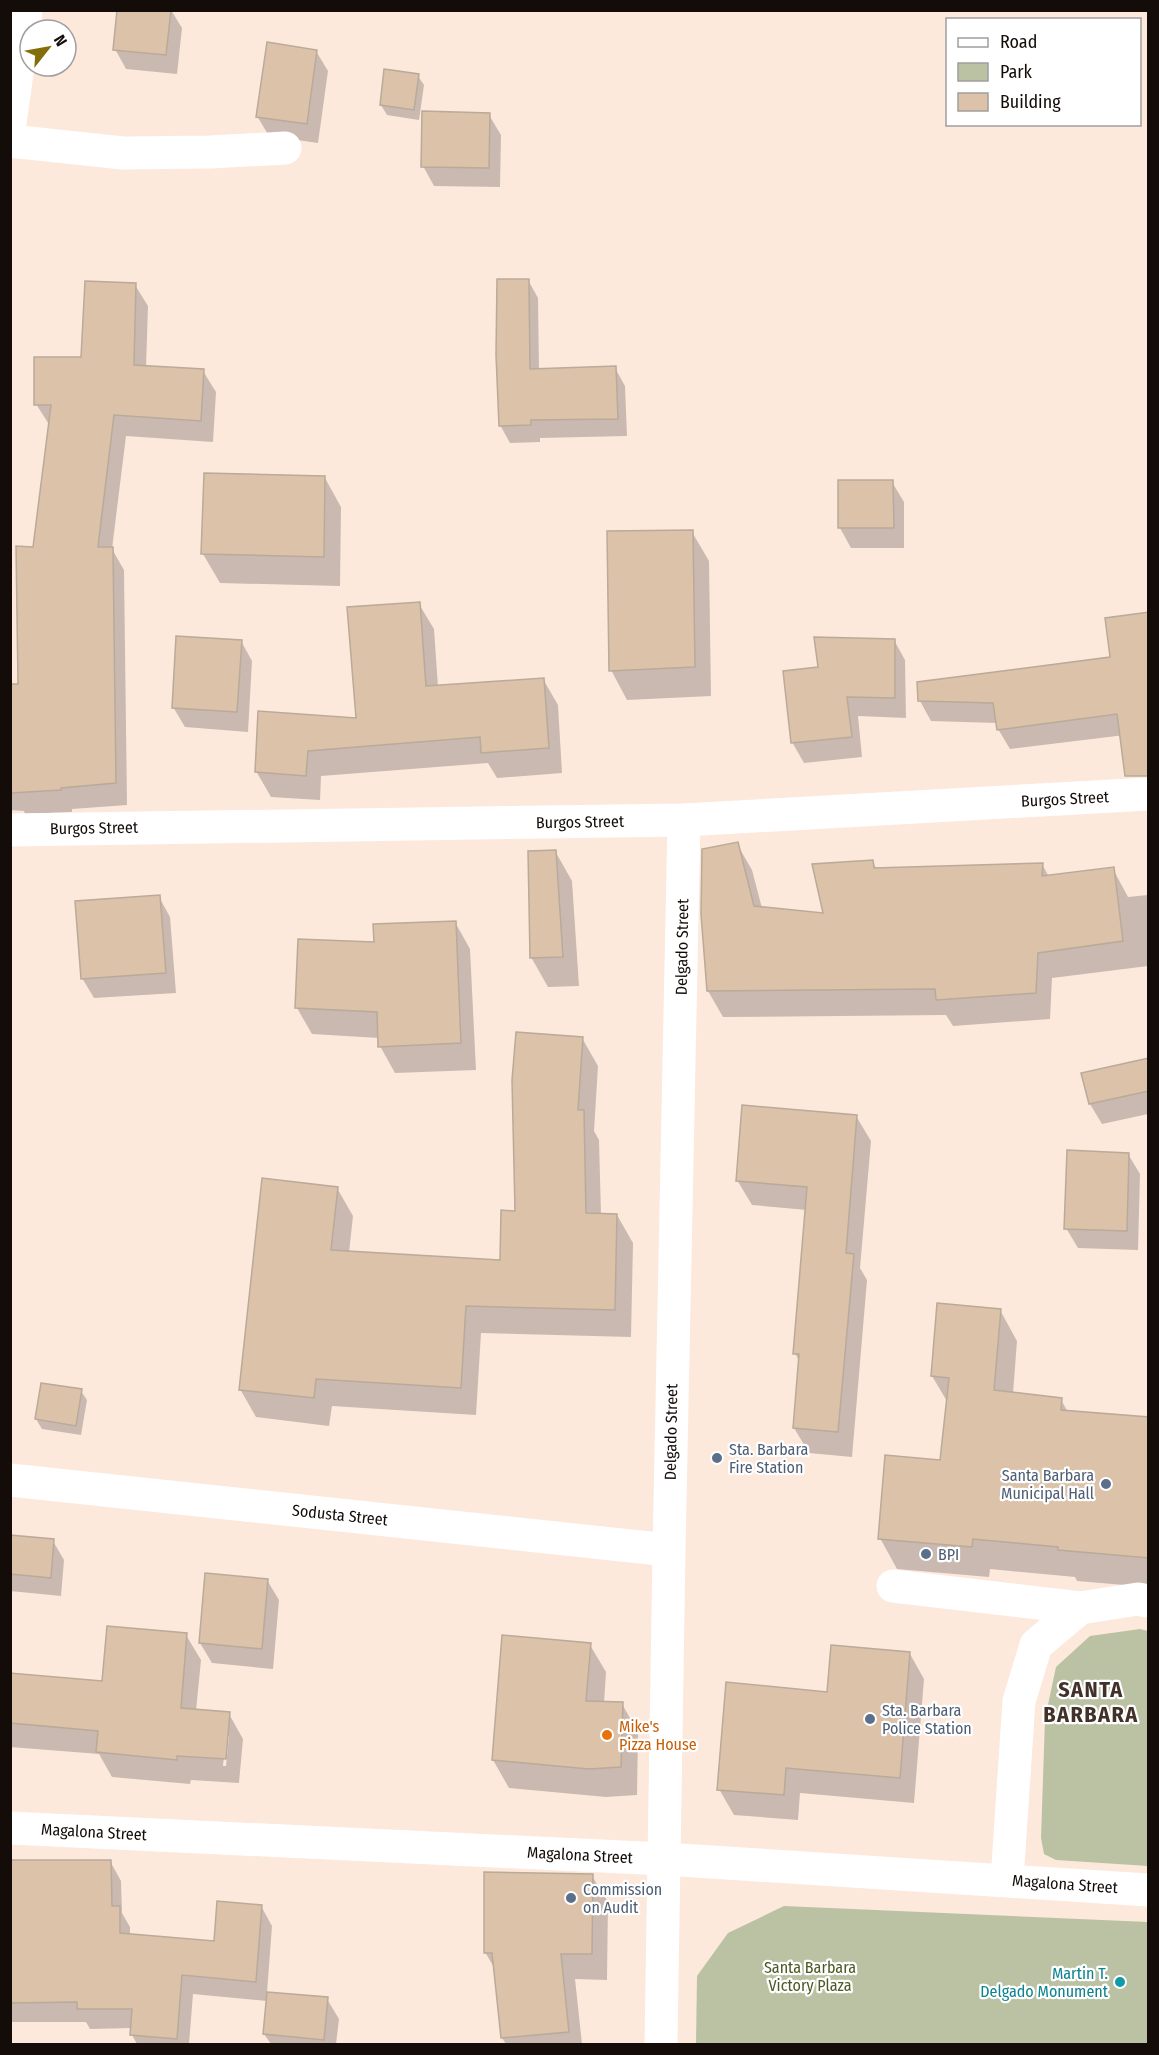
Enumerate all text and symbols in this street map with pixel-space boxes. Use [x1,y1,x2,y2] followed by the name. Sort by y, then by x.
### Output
[18,18,78,78] north arrow
[946,18,1141,126] legend
[1000,31,1037,53] text: Road
[50,32,71,50] text: N
[1000,61,1033,83] text: Park
[1000,91,1061,113] text: Building
[1021,787,1110,811] street label: Burgos Street
[536,812,625,832] street label: Burgos Street
[50,818,139,838] street label: Burgos Street
[672,898,692,995] street label: Delgado Street
[661,1383,681,1480] street label: Delgado Street
[729,1440,809,1477] place label: Sta. Barbara Fire Station
[710,1451,724,1465] marker: Sta. Barbara Fire Station
[1001,1466,1094,1503] place label: Santa Barbara Municipal Hall
[1099,1477,1113,1491] marker: Santa Barbara Municipal Hall
[291,1501,390,1530] street label: Sodusta Street
[938,1545,959,1564] place label: BPI
[919,1547,933,1561] marker: BPI
[1043,1676,1139,1728] district label: SANTA BARBARA
[882,1701,972,1738] place label: Sta. Barbara Police Station
[863,1712,877,1726] marker: Sta. Barbara Police Station
[619,1717,697,1754] place label: Mike's Pizza House
[600,1728,614,1742] marker: Mike's Pizza House
[41,1820,148,1844] street label: Magalona Street
[527,1843,634,1867] street label: Magalona Street
[1012,1871,1119,1897] street label: Magalona Street
[583,1880,662,1917] place label: Commission on Audit
[564,1891,578,1905] marker: Commission on Audit
[764,1958,856,1995] park label: Santa Barbara Victory Plaza
[980,1964,1109,2001] place label: Martin T. Delgado Monument
[1113,1975,1127,1989] marker: Martin T. Delgado Monument

